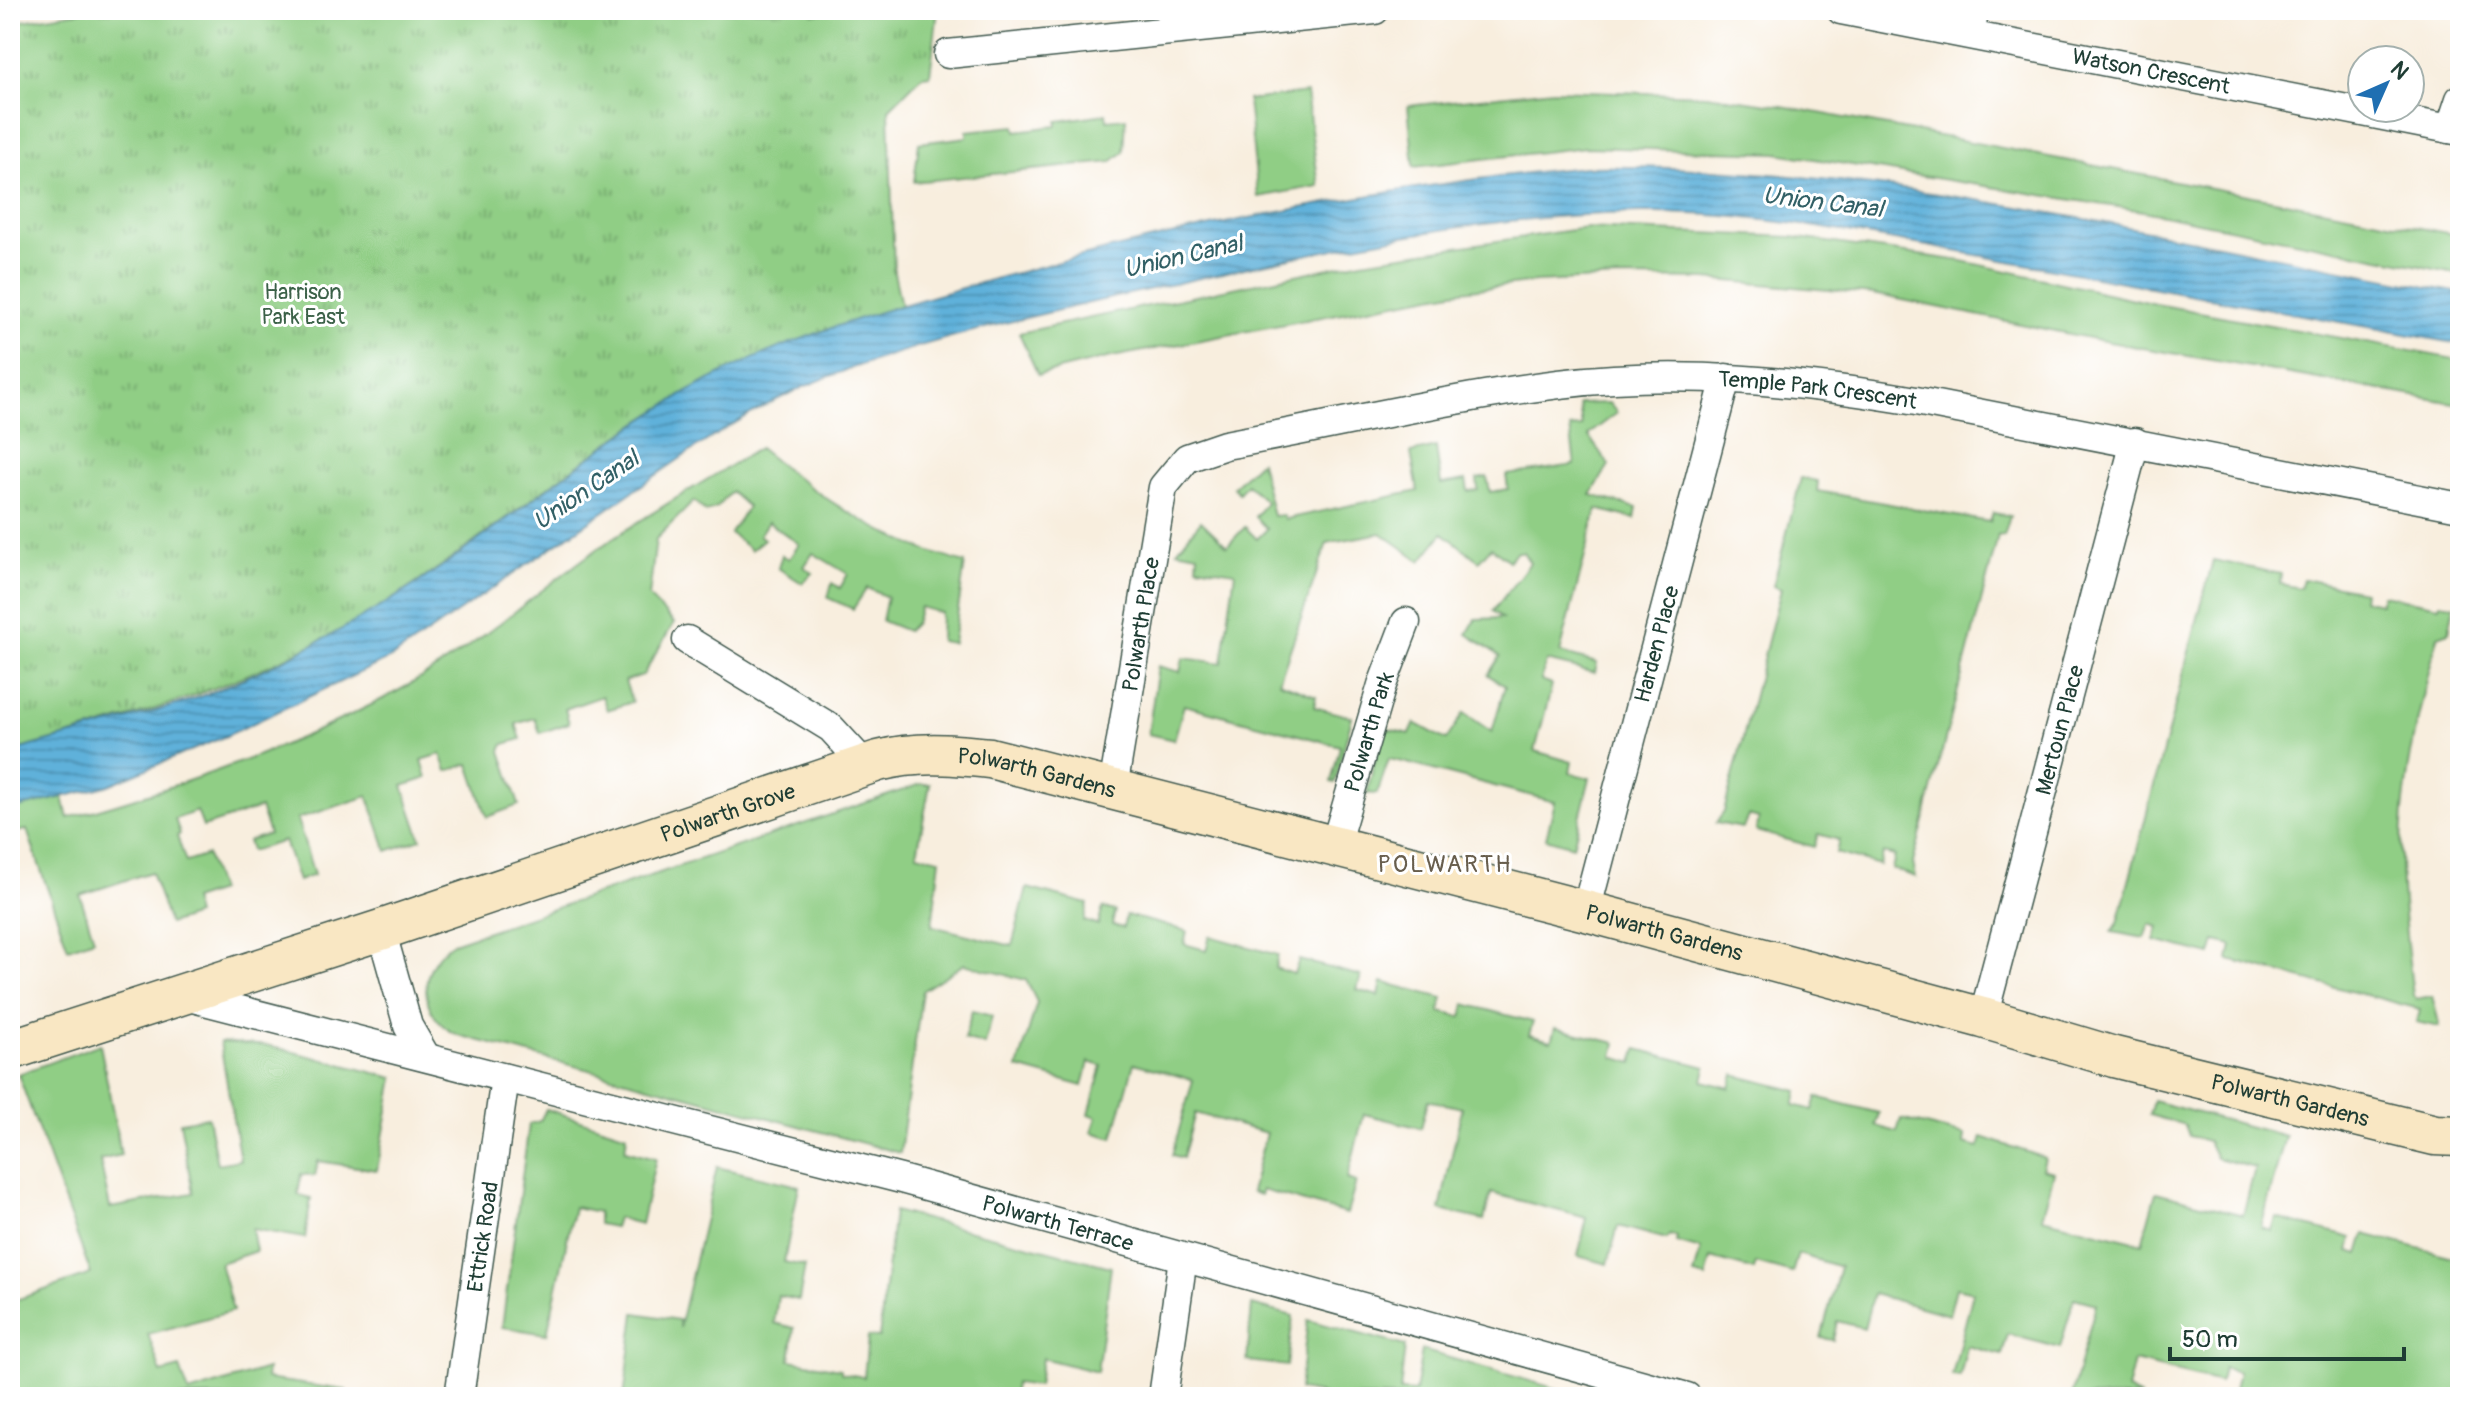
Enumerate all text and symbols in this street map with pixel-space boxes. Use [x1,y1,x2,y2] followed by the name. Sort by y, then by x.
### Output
[2070,42,2232,101] street label: Watson Crescent
[2346,44,2426,124] north arrow
[2384,55,2415,86] text: N
[1761,181,1887,225] water label: Union Canal
[1121,228,1247,284] water label: Union Canal
[261,278,345,331] park label: Harrison Park East
[1717,365,1919,416] street label: Temple Park Crescent
[528,443,646,536] water label: Union Canal
[1116,555,1166,694] street label: Polwarth Place
[1628,583,1686,706] street label: Harden Place
[2029,662,2091,798] street label: Mertoun Place
[1338,668,1401,796] street label: Polwarth Park
[957,742,1119,805] street label: Polwarth Gardens
[657,777,799,849] street label: Polwarth Grove
[1377,850,1513,879] district label: POLWARTH
[1582,899,1746,968] street label: Polwarth Gardens
[2208,1068,2372,1134] street label: Polwarth Gardens
[461,1180,505,1294] street label: Ettrick Road
[979,1189,1137,1258] street label: Polwarth Terrace
[2170,1311,2404,1361] scale bar
[2182,1325,2238,1354] text: 50 m

